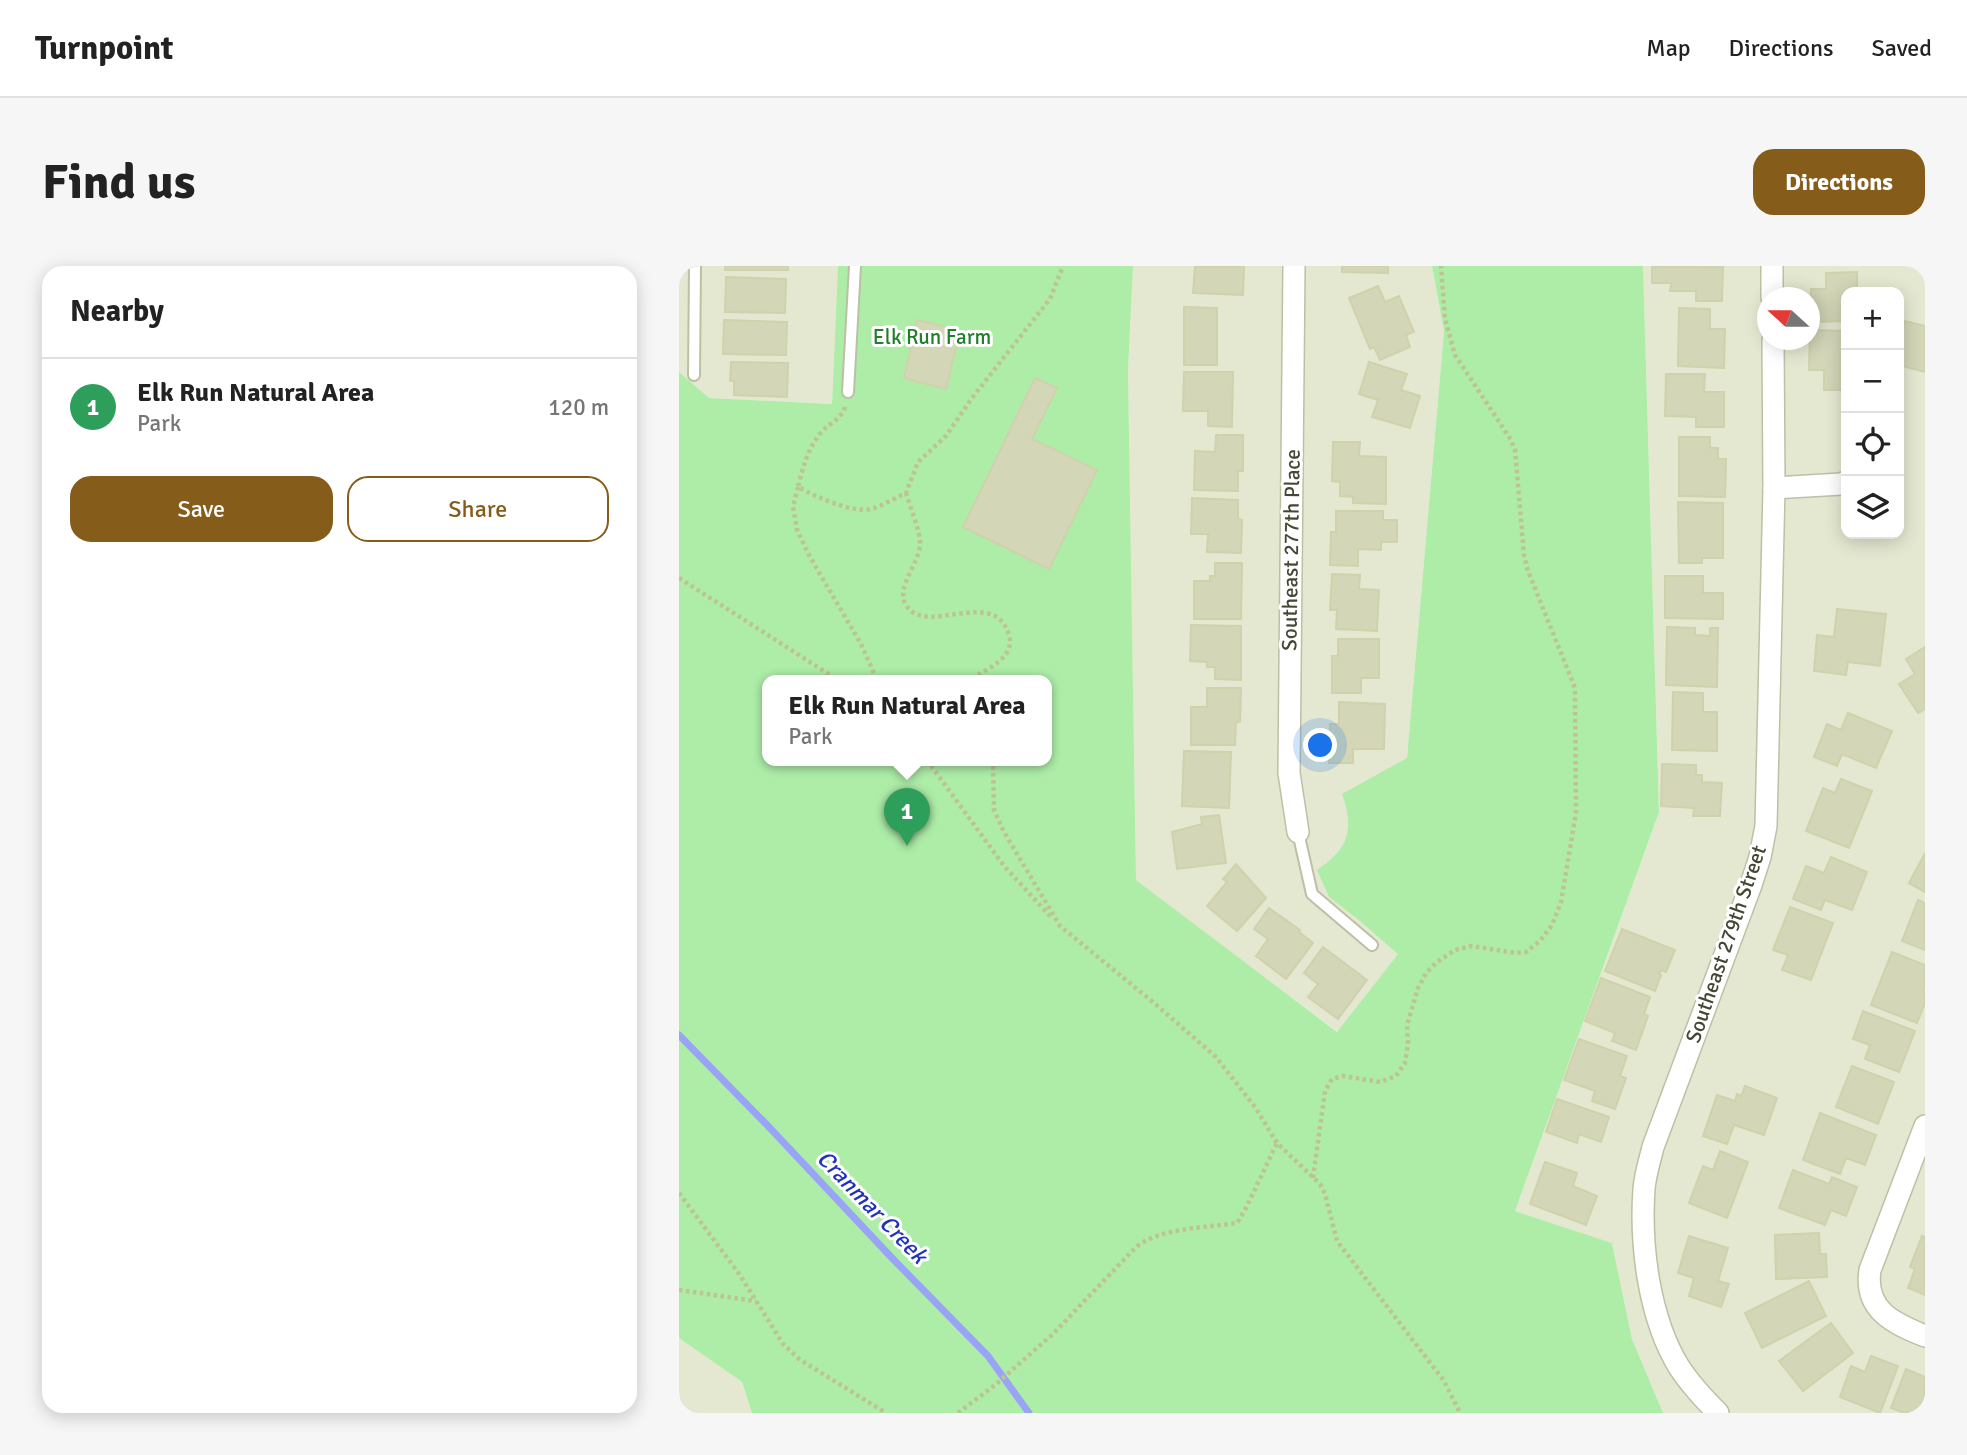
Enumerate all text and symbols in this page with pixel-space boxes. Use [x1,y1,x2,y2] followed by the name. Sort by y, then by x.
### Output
[35,28,173,69] text: Turnpoint
[1646,33,1691,63] text: Map
[1729,33,1834,63] text: Directions
[1872,33,1932,63] text: Saved
[1753,149,1925,215] button: Directions
[42,152,195,212] text: Find us
[1757,287,1820,350] north arrow
[1841,287,1904,539] map controls
[1841,287,1904,350] button: +
[70,293,164,330] text: Nearby
[873,324,991,350] park label: Elk Run Farm
[1841,350,1904,413] button: −
[137,377,374,409] text: Elk Run Natural Area
[87,393,99,422] text: 1
[548,393,609,422] text: 120 m
[137,409,181,438] text: Park
[1841,413,1904,476] button: locate
[1276,449,1306,651] street label: Southeast 277th Place
[70,476,333,542] button: Save
[347,476,609,542] button: Share
[1841,476,1904,539] button: layers
[762,675,1052,766] popup
[788,690,1026,722] text: Elk Run Natural Area
[788,722,833,751] text: Park
[1303,728,1337,762] your location
[884,788,930,846] pin: 1
[1680,842,1772,1046] street label: Southeast 279th Street
[811,1144,935,1272] water label: Cranmar Creek

